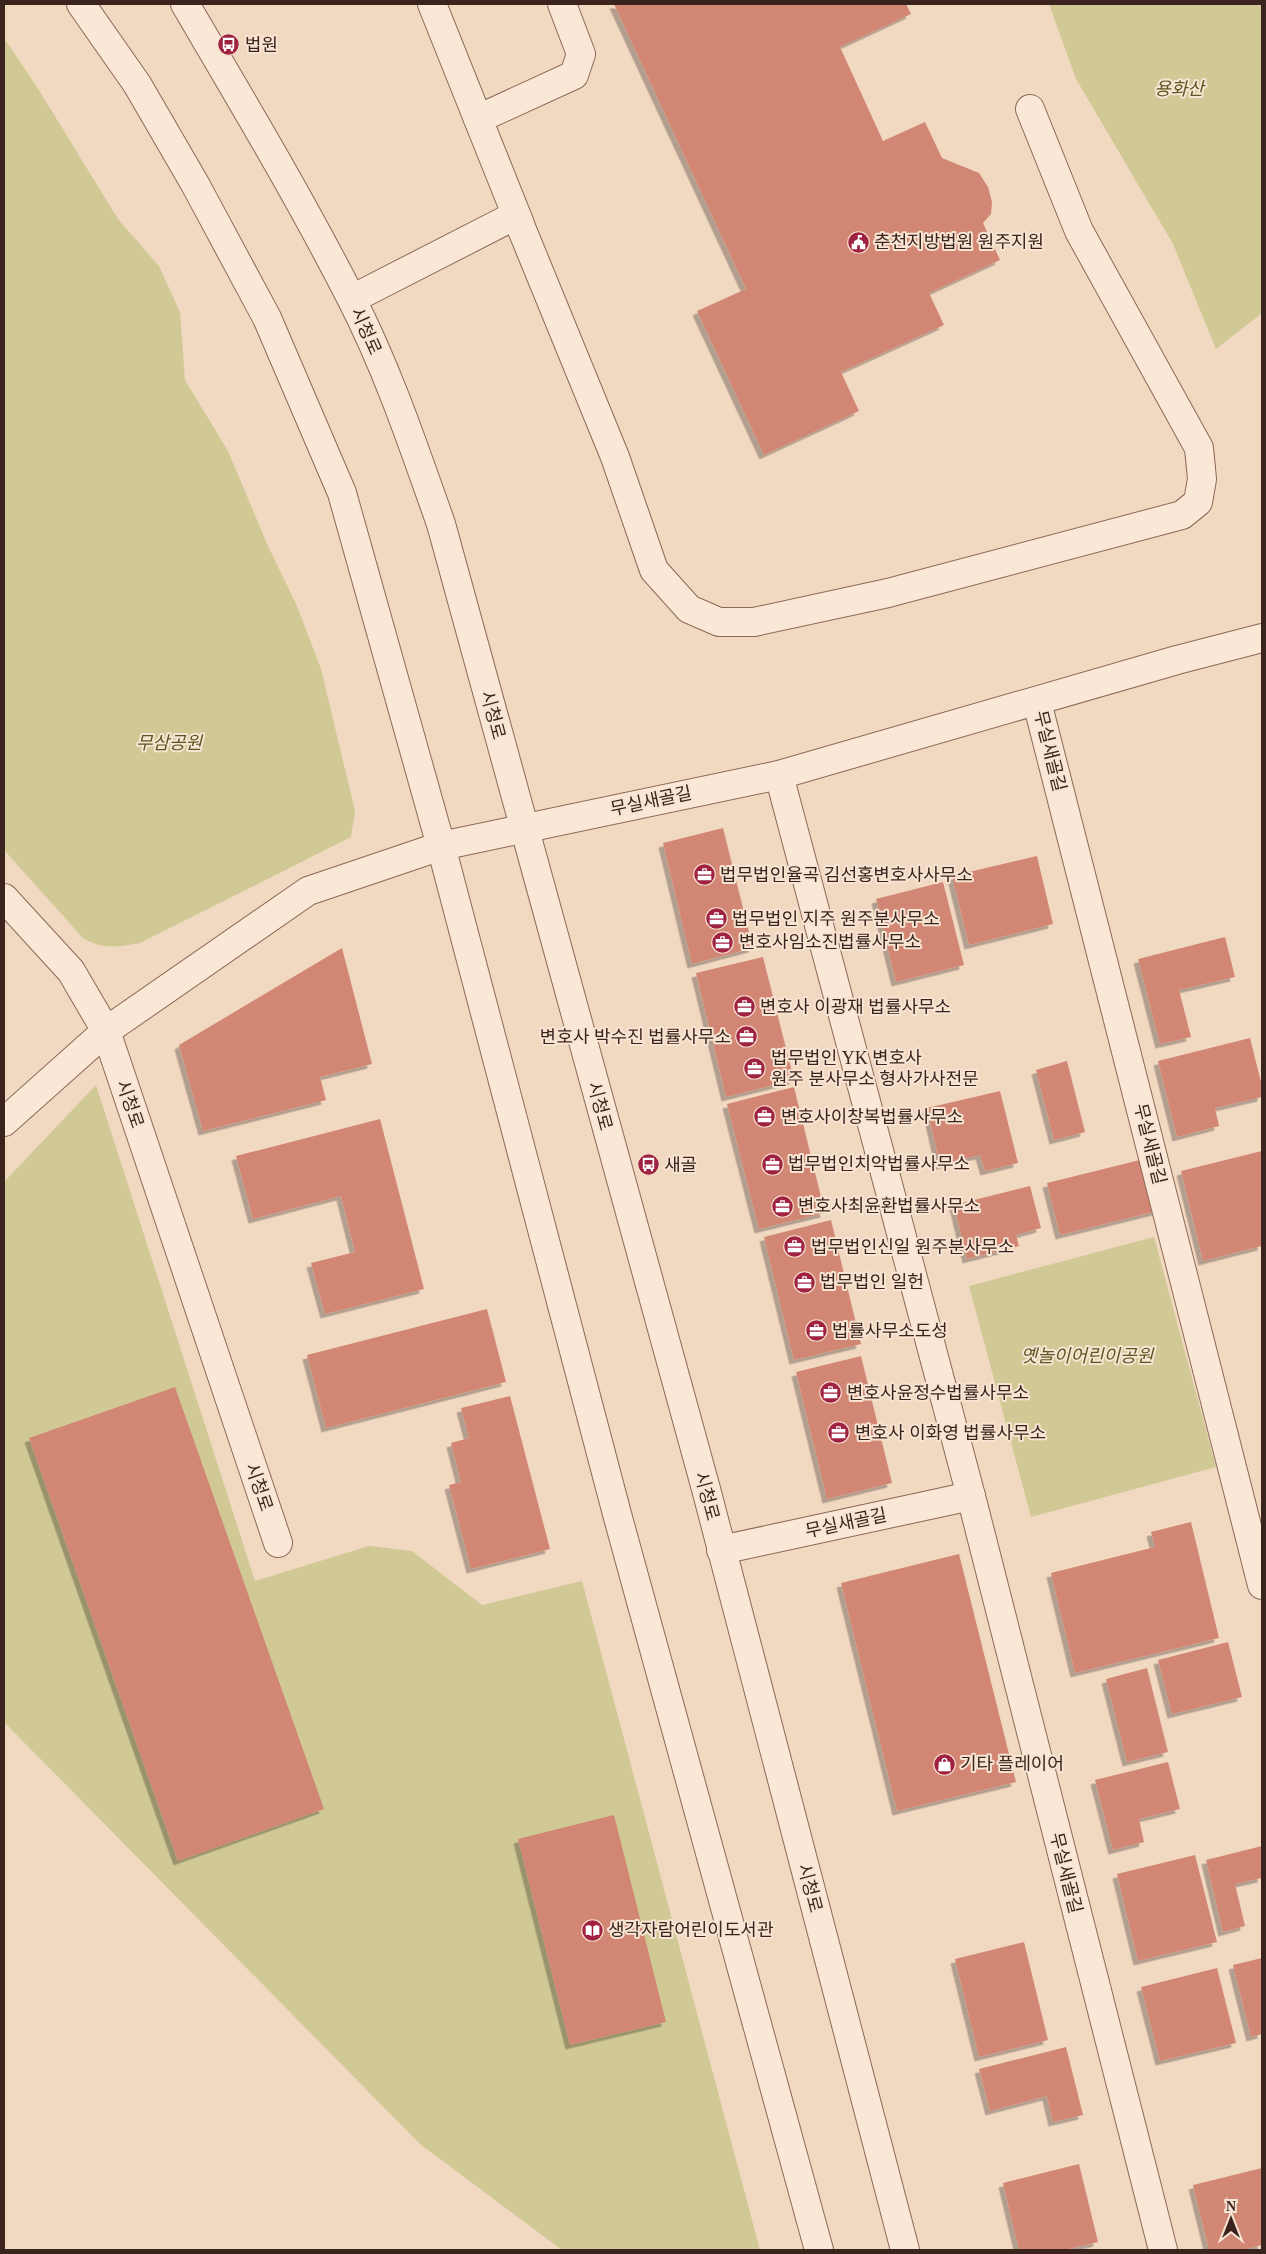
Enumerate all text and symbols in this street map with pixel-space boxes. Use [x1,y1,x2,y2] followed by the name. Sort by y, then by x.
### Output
[217,33,241,57] bus stop icon: 법원
[245,35,278,55] place label: 법원
[1154,79,1206,99] park label: 용화산
[846,230,870,254] public building icon: 춘천지방법원 원주지원
[874,232,1044,252] place label: 춘천지방법원 원주지원
[347,304,385,358] street label: 시청로
[477,688,509,742] street label: 시청로
[1030,708,1070,794] street label: 무실새골길
[136,733,204,753] park label: 무삼공원
[608,783,694,819] street label: 무실새골길
[692,863,716,887] office icon: 법무법인율곡 김선홍변호사사무소
[720,865,973,885] place label: 법무법인율곡 김선홍변호사사무소
[704,907,728,931] office icon: 법무법인 지주 원주분사무소
[732,909,940,929] place label: 법무법인 지주 원주분사무소
[711,930,735,954] office icon: 변호사임소진법률사무소
[739,932,921,952] place label: 변호사임소진법률사무소
[732,995,756,1019] office icon: 변호사 이광재 법률사무소
[760,997,951,1017] place label: 변호사 이광재 법률사무소
[735,1025,759,1049] office icon: 변호사 박수진 법률사무소
[540,1027,731,1047] place label: 변호사 박수진 법률사무소
[771,1048,979,1089] place label: 법무법인 YK 변호사 원주 분사무소 형사가사전문
[743,1056,767,1080] office icon: 법무법인 YK 변호사 원주 분사무소 형사가사전문
[112,1077,148,1131] street label: 시청로
[584,1079,616,1133] street label: 시청로
[1130,1101,1170,1187] street label: 무실새골길
[753,1105,777,1129] office icon: 변호사이창복법률사무소
[781,1107,963,1127] place label: 변호사이창복법률사무소
[760,1152,784,1176] office icon: 법무법인치악법률사무소
[636,1153,660,1177] bus stop icon: 새골
[788,1154,970,1174] place label: 법무법인치악법률사무소
[664,1155,697,1175] place label: 새골
[770,1194,794,1218] office icon: 변호사최윤환법률사무소
[798,1196,980,1216] place label: 변호사최윤환법률사무소
[783,1235,807,1259] office icon: 법무법인신일 원주분사무소
[811,1237,1014,1257] place label: 법무법인신일 원주분사무소
[792,1270,816,1294] office icon: 법무법인 일헌
[820,1272,924,1292] place label: 법무법인 일헌
[804,1319,828,1343] office icon: 법률사무소도성
[832,1321,948,1341] place label: 법률사무소도성
[1021,1346,1155,1366] park label: 옛놀이어린이공원
[819,1381,843,1405] office icon: 변호사윤정수법률사무소
[847,1383,1029,1403] place label: 변호사윤정수법률사무소
[827,1421,851,1445] office icon: 변호사 이화영 법률사무소
[855,1423,1046,1443] place label: 변호사 이화영 법률사무소
[241,1460,277,1514] street label: 시청로
[691,1469,723,1523] street label: 시청로
[803,1505,889,1541] street label: 무실새골길
[932,1752,956,1776] shop icon: 기타 플레이어
[960,1754,1064,1774] place label: 기타 플레이어
[1046,1830,1086,1916] street label: 무실새골길
[794,1861,826,1915] street label: 시청로
[580,1918,604,1942] library icon: 생각자람어린이도서관
[608,1920,774,1940] place label: 생각자람어린이도서관
[1206,2194,1256,2244] north arrow
[1226,2199,1236,2214] text: N

